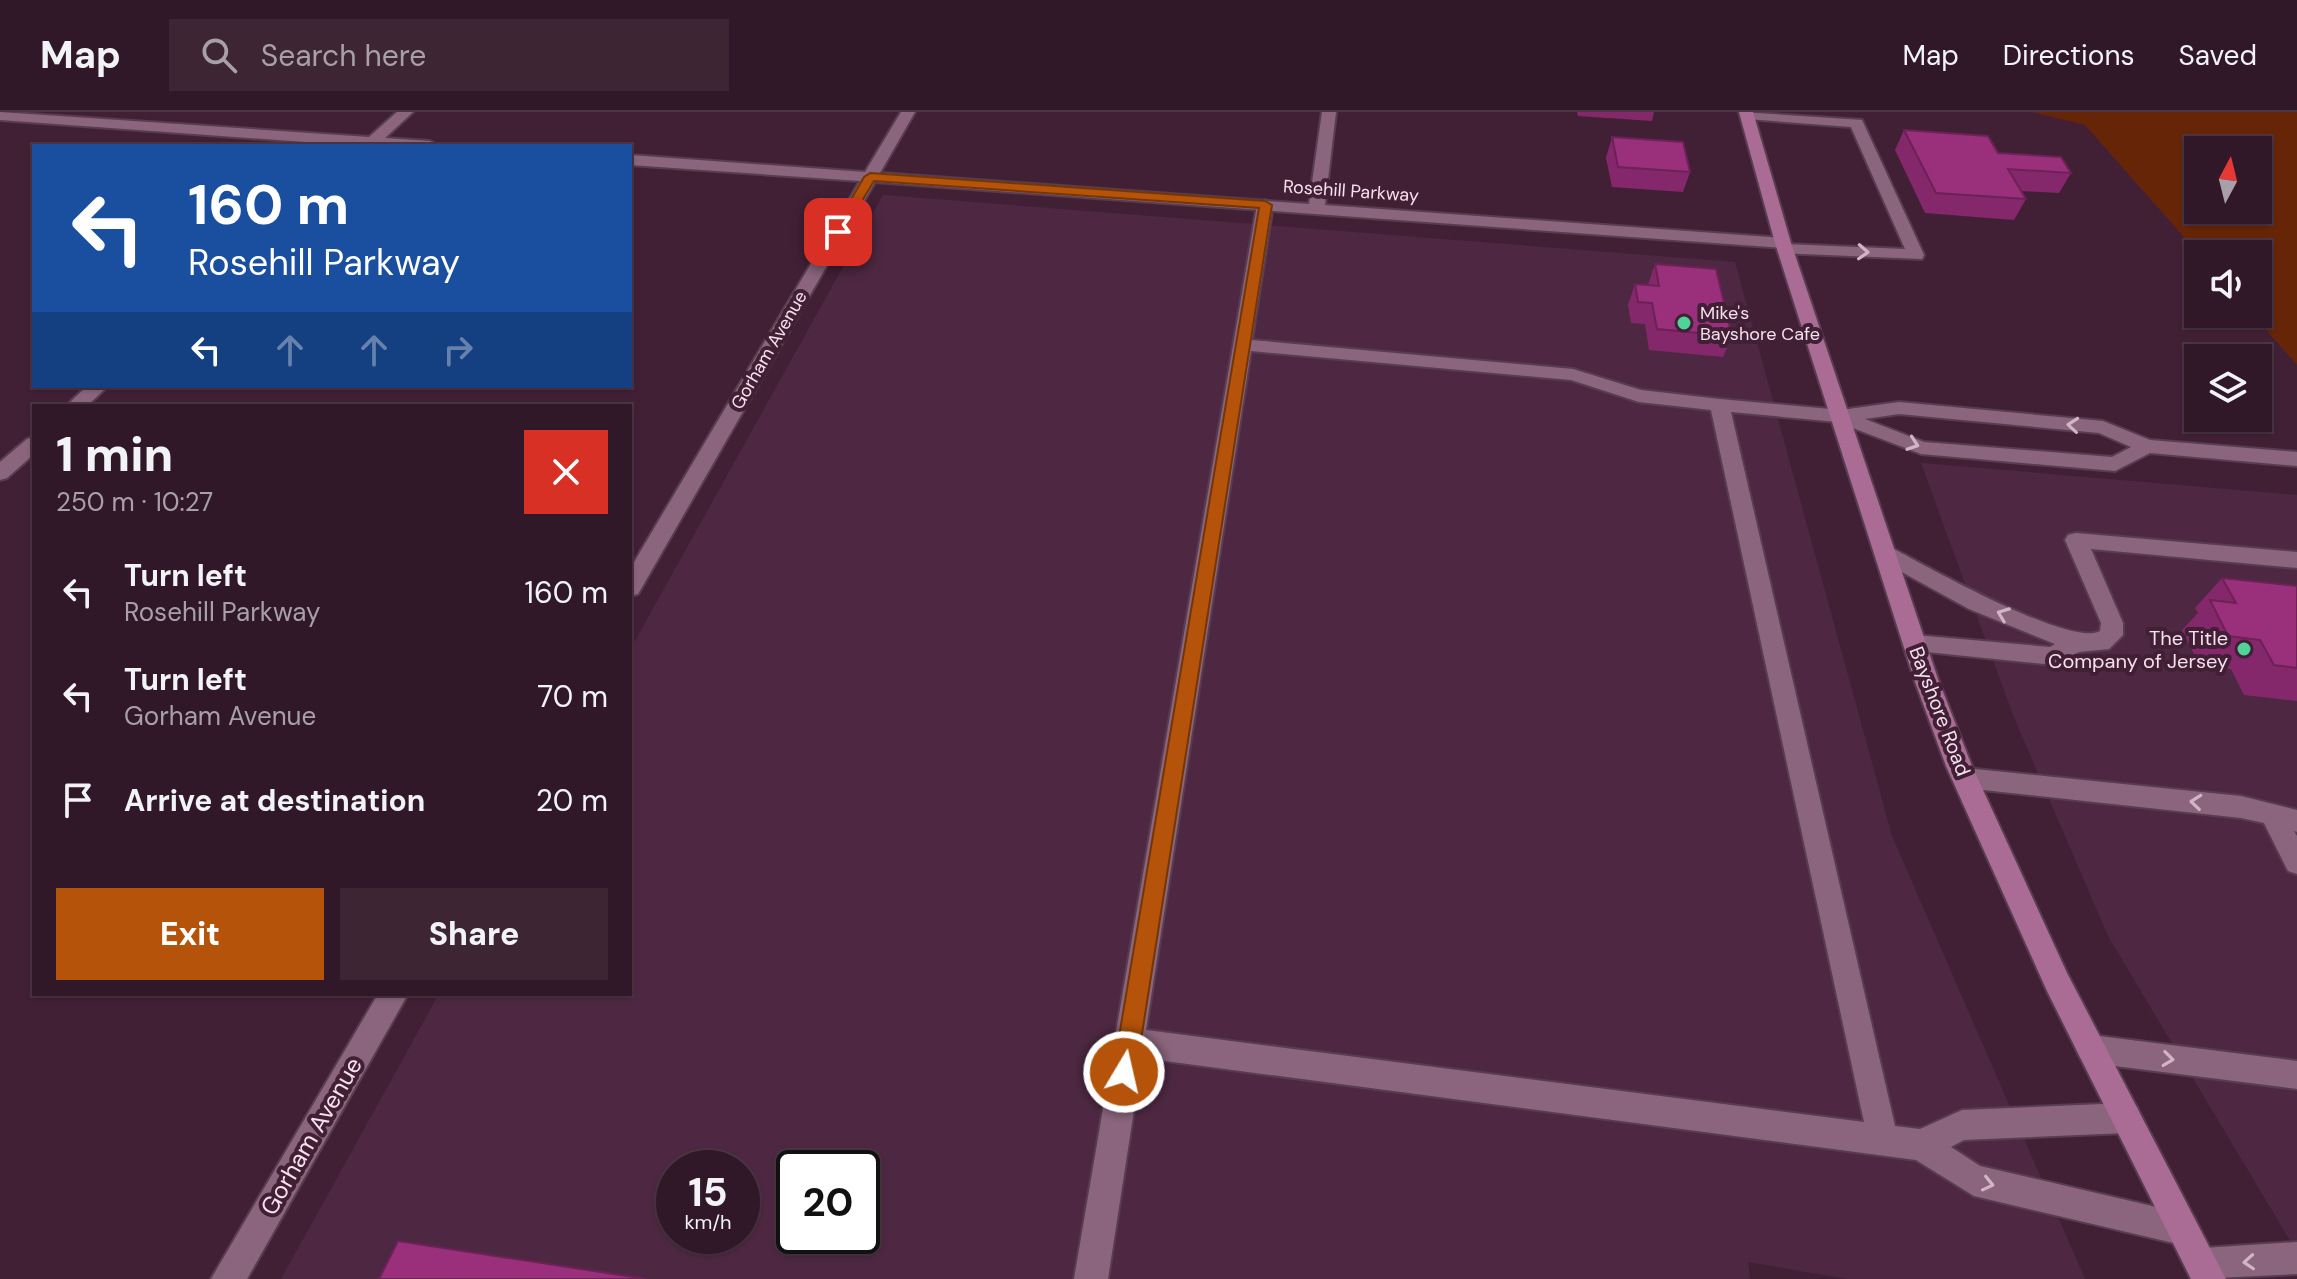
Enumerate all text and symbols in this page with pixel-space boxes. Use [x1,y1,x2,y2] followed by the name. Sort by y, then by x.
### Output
[169,19,729,91] search box
[40,30,121,80] text: Map
[197,33,241,77] icon: search
[261,36,426,75] text: Search here
[1902,37,1959,74] text: Map
[2003,37,2135,74] text: Directions
[2179,37,2257,74] text: Saved
[2184,136,2272,224] north arrow
[2184,136,2272,432] map controls
[188,168,349,241] text: 160 m
[1282,174,1420,208] street label: Rosehill Parkway
[56,176,160,280] icon: left
[804,198,872,266] pin
[816,210,860,254] icon: arrive
[188,239,460,286] text: Rosehill Parkway
[2184,240,2272,328] button: sound
[1857,244,1870,261] one-way arrow
[725,286,813,414] street label: Gorham Avenue
[1700,301,1820,346] place label: Mike's Bayshore Cafe
[1675,314,1693,332] marker: Mike's Bayshore Cafe
[184,328,228,372] icon: left
[268,328,312,372] icon: ahead
[352,328,396,372] icon: ahead
[436,328,480,372] icon: right
[2184,344,2272,432] button: layers
[2066,416,2079,433] one-way arrow
[56,423,173,486] text: 1 min
[524,430,608,514] button: close
[1905,435,1919,451] one-way arrow
[56,485,213,519] text: 250 m · 10:27
[124,556,247,595] text: Turn left
[56,570,100,614] icon: left
[525,573,608,612] text: 160 m
[124,595,321,629] text: Rosehill Parkway
[1997,607,2011,624] one-way arrow
[2048,625,2228,674] place label: The Title Company of Jersey
[2235,640,2253,658] marker: The Title Company of Jersey
[1903,642,1977,780] street label: Bayshore Road
[124,660,247,699] text: Turn left
[56,674,100,718] icon: left
[537,677,608,716] text: 70 m
[124,699,316,733] text: Gorham Avenue
[56,778,100,822] icon: arrive
[124,781,425,820] text: Arrive at destination
[536,781,608,820] text: 20 m
[2189,794,2202,811] one-way arrow
[56,888,324,980] button: Exit
[340,888,608,980] button: Share
[1082,1030,1166,1114] position arrow
[2161,1050,2175,1067] one-way arrow
[253,1051,369,1221] street label: Gorham Avenue
[776,1150,880,1254] speed limit sign: 20
[688,1166,728,1218] text: 15
[1981,1175,1994,1192] one-way arrow
[684,1209,732,1235] text: km/h
[2242,1253,2255,1270] one-way arrow

